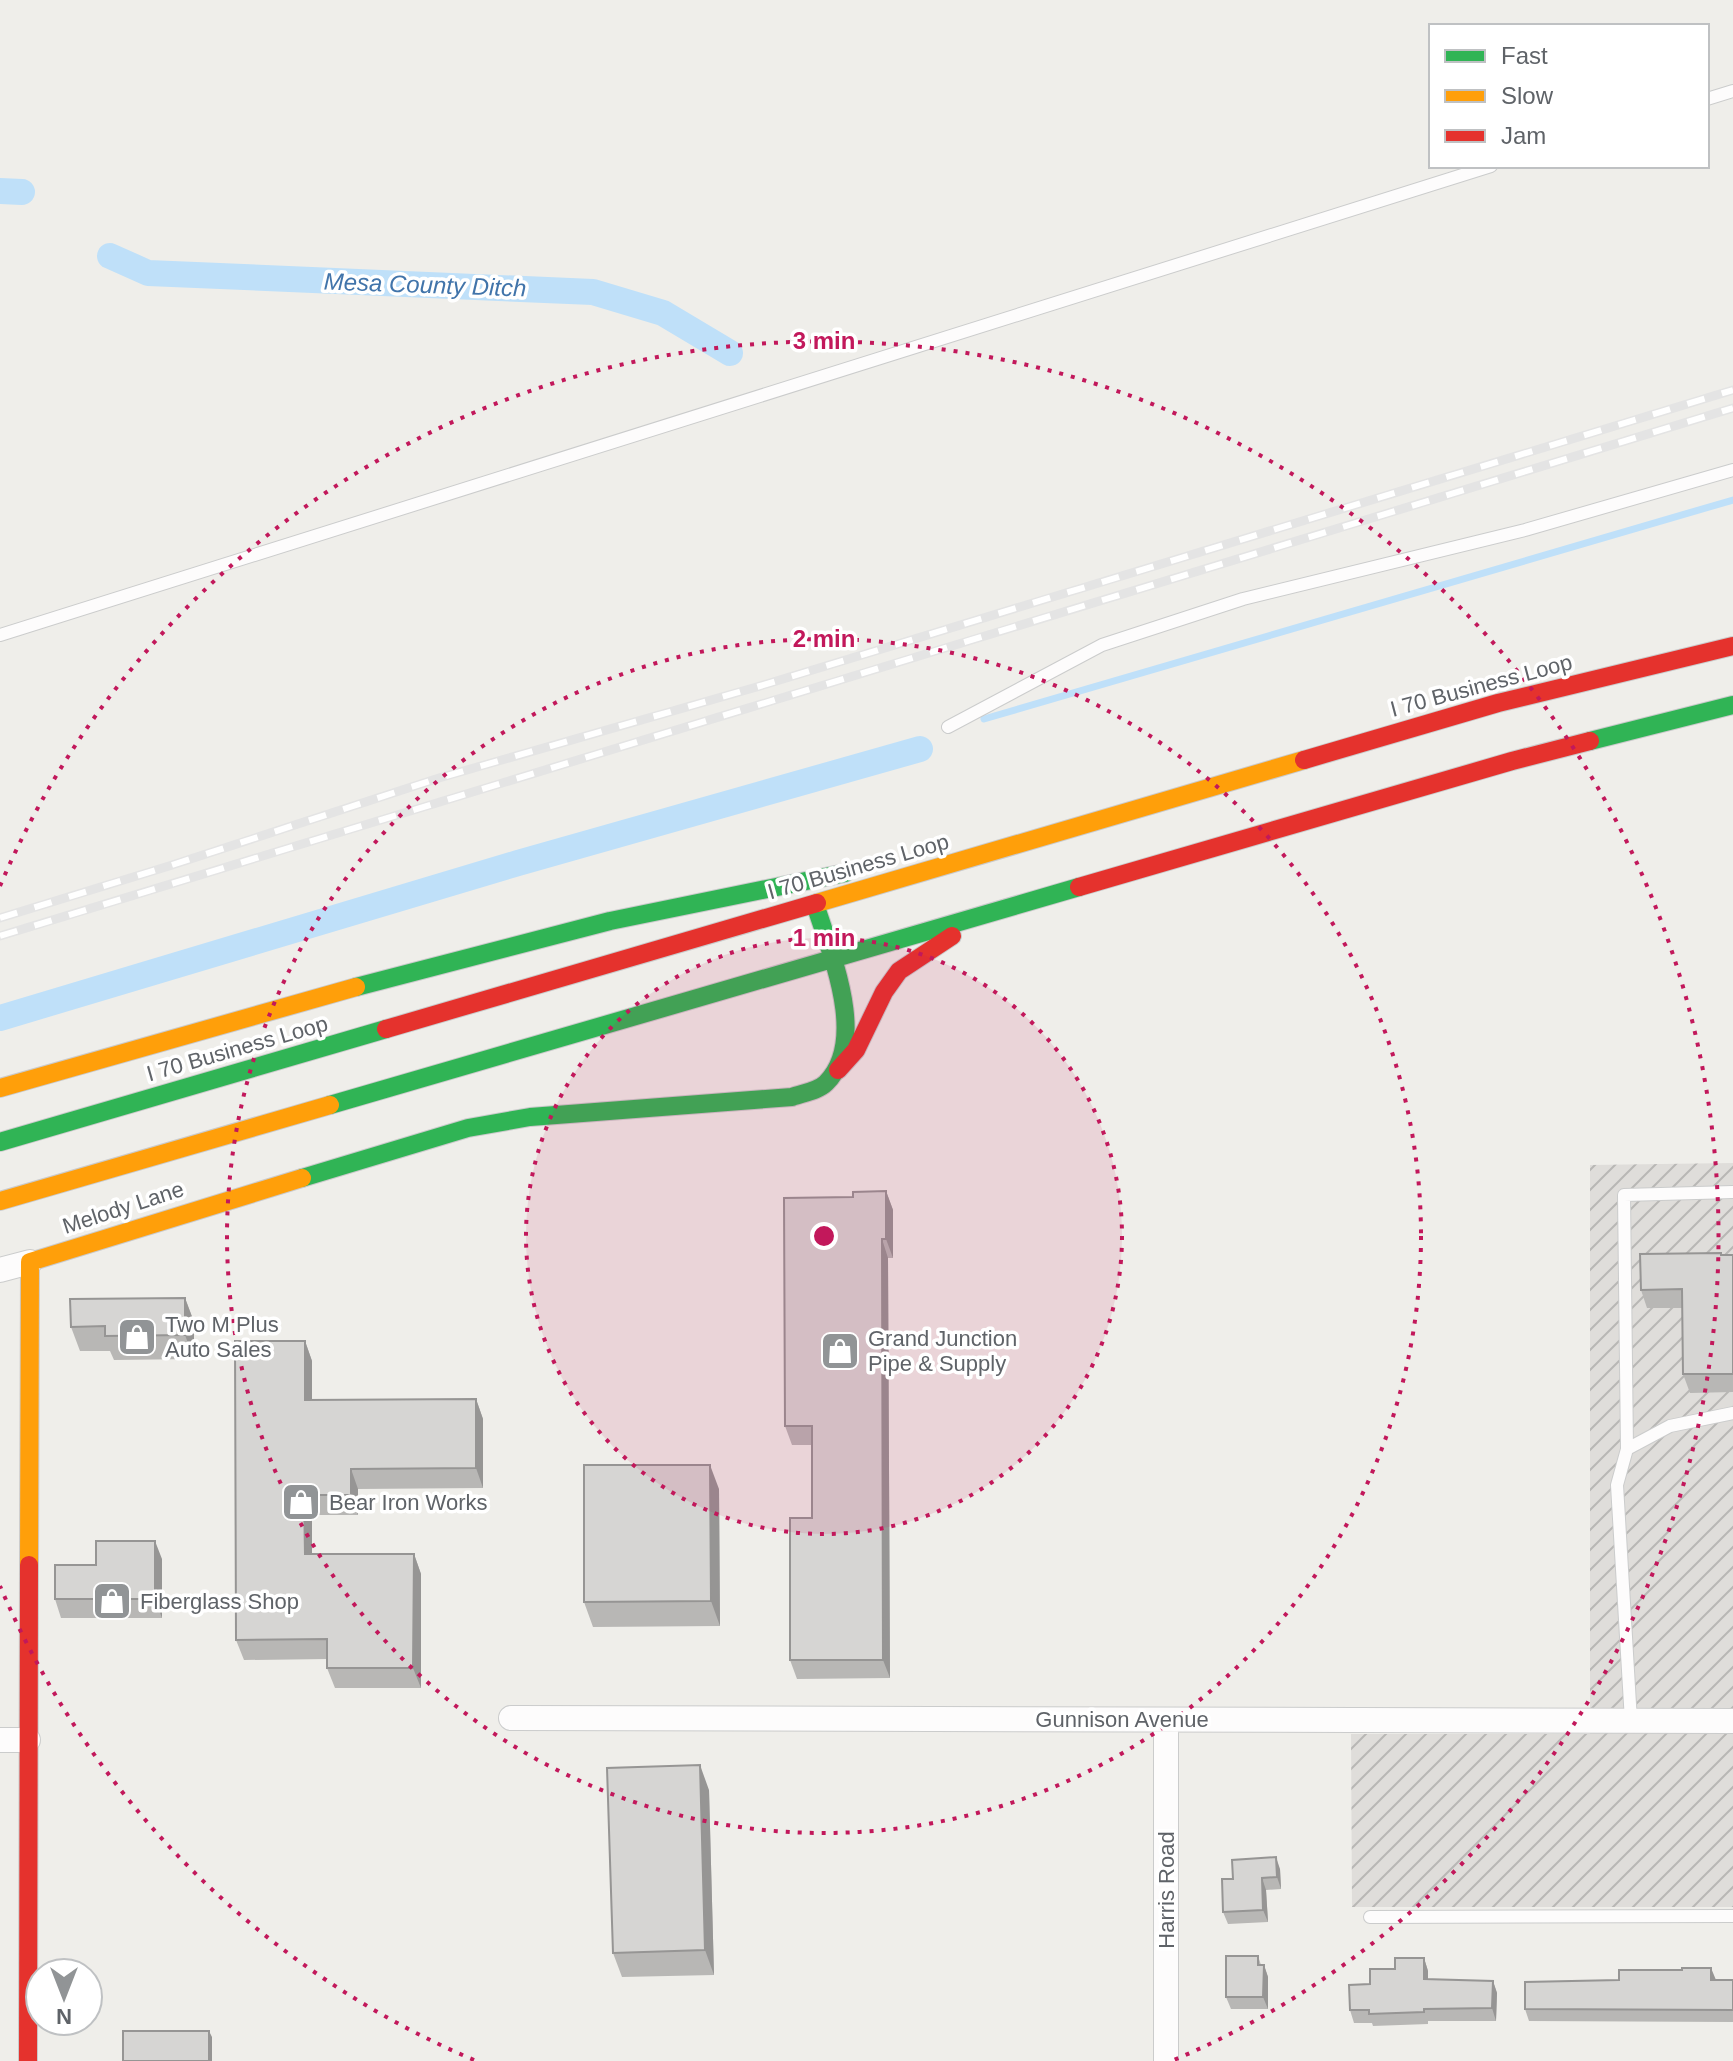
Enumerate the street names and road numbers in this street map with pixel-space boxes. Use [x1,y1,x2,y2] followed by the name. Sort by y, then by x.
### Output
[1388,649,1575,722] street label: I 70 Business Loop
[765,829,952,904] street label: I 70 Business Loop
[144,1011,331,1086] street label: I 70 Business Loop
[59,1176,187,1239] street label: Melody Lane
[1035,1707,1209,1732] street label: Gunnison Avenue
[1154,1831,1179,1949] street label: Harris Road

